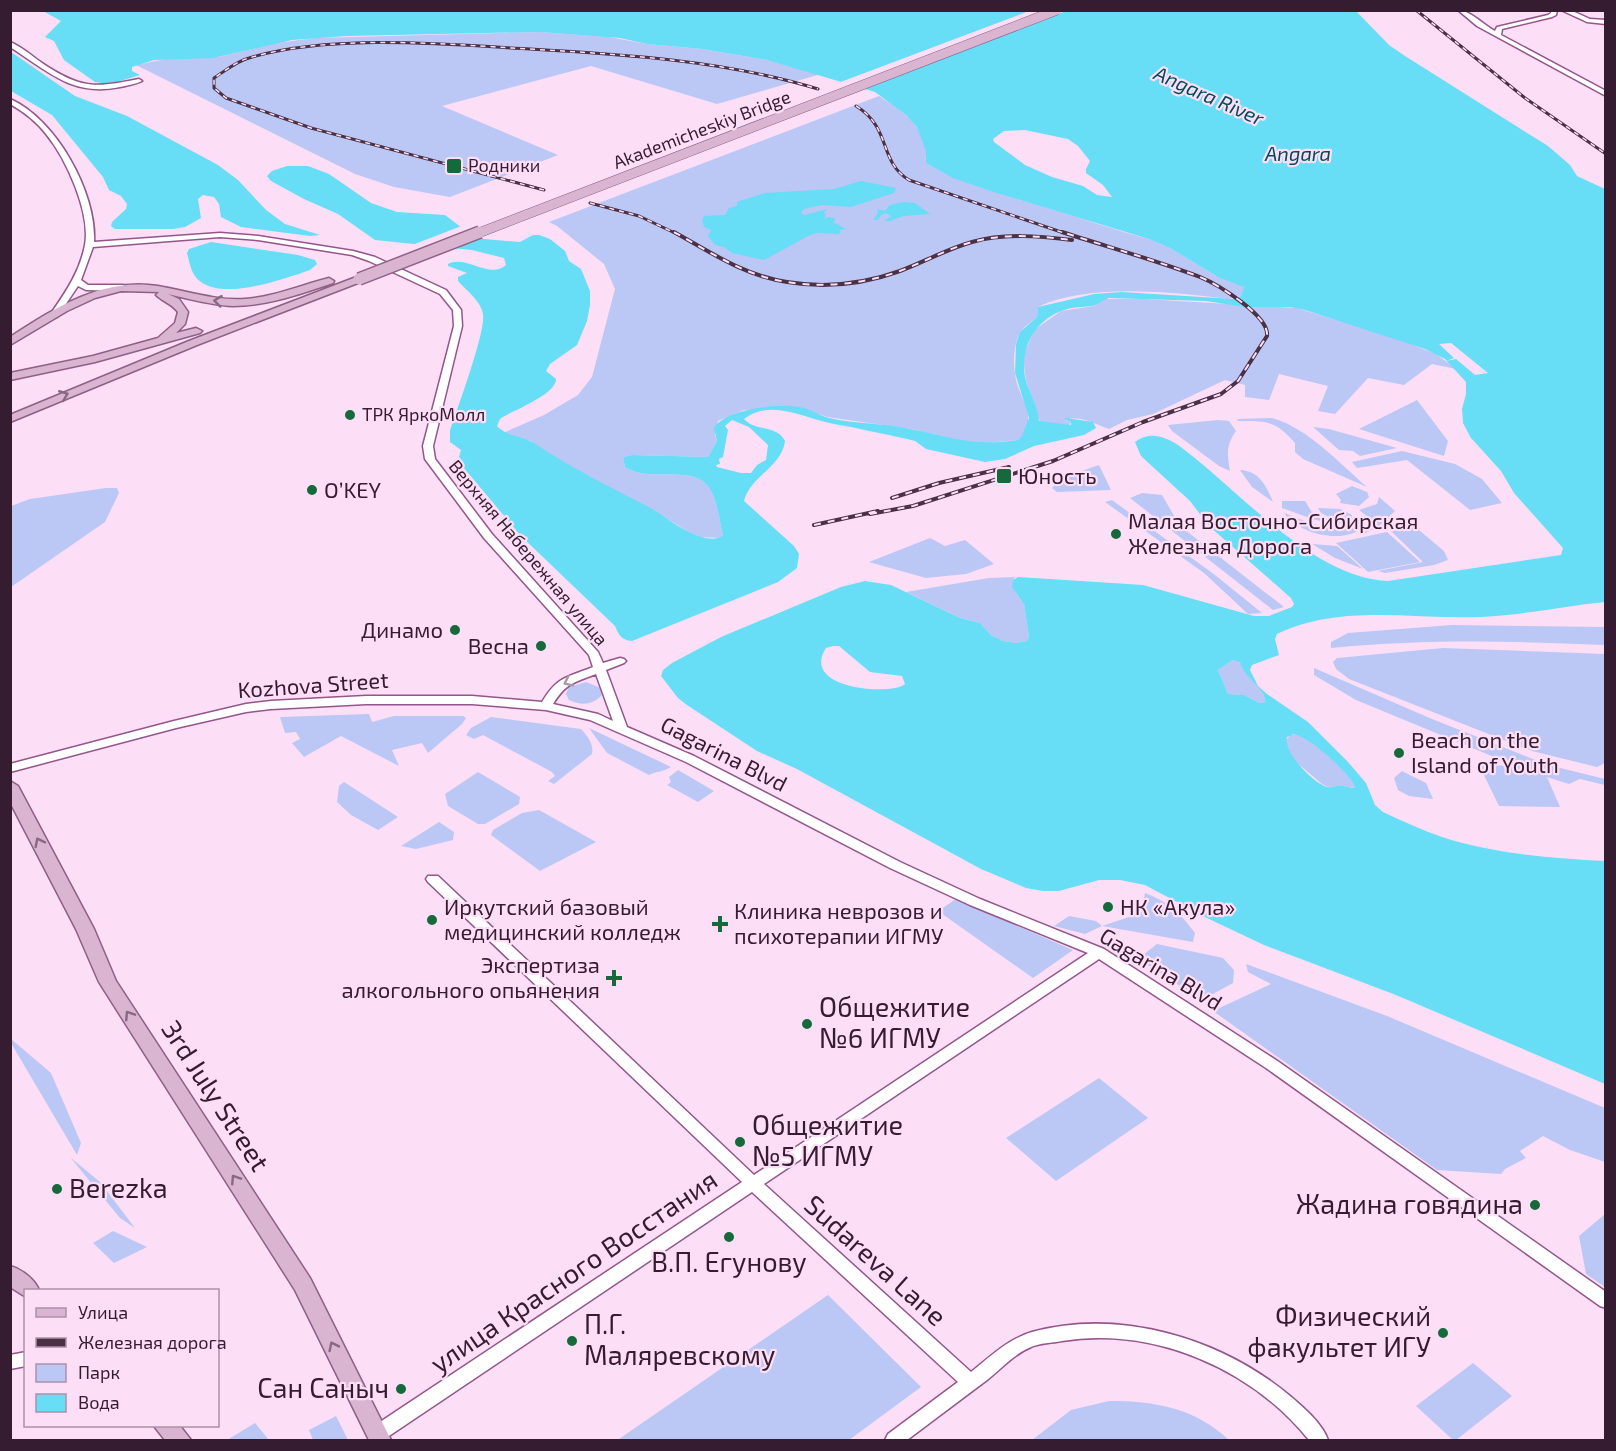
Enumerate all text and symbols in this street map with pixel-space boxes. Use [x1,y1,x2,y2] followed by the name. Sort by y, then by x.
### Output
[1150,60,1269,130] water label: Angara River
[610,85,793,173] street label: Akademicheskiy Bridge
[1264,141,1331,165] water label: Angara
[468,154,540,176] place label: Родники
[445,157,463,175] marker: Родники
[213,295,223,308] one-way arrow
[57,390,68,402] one-way arrow
[362,403,485,425] place label: ТРК ЯркоМолл
[343,408,357,422] marker: ТРК ЯркоМолл
[445,455,613,650] street label: Верхняя Набережная улица
[1018,462,1097,488] place label: Юность
[995,467,1013,485] marker: Юность
[324,476,382,502] place label: O’KEY
[305,483,319,497] marker: O’KEY
[1128,507,1418,558] place label: Малая Восточно-Сибирская Железная Дорога
[1109,527,1123,541] marker: Малая Восточно-Сибирская Железная Дорога
[361,616,443,642] place label: Динамо
[448,623,462,637] marker: Динамо
[468,632,529,658] place label: Весна
[534,639,548,653] marker: Весна
[237,666,389,702] street label: Kozhova Street
[564,675,575,686] one-way arrow
[657,710,792,796] street label: Gagarina Blvd
[1411,726,1559,777] place label: Beach on the Island of Youth
[1392,746,1406,760] marker: Beach on the Island of Youth
[35,838,46,848] one-way arrow
[444,893,681,944] place label: Иркутский базовый медицинский колледж
[1120,893,1235,920] place label: НК «Акула»
[734,897,944,948] place label: Клиника неврозов и психотерапии ИГМУ
[1101,900,1115,914] marker: НК «Акула»
[425,913,439,927] marker: Иркутский базовый медицинский колледж
[711,915,729,933] marker: Клиника неврозов и психотерапии ИГМУ
[1096,921,1227,1015] street label: Gagarina Blvd
[341,951,600,1002] place label: Экспертиза алкогольного опьянения
[605,969,623,987] marker: Экспертиза алкогольного опьянения
[819,990,970,1053] place label: Общежитие №6 ИГМУ
[125,1010,136,1021] one-way arrow
[155,1014,277,1177] street label: 3rd July Street
[800,1017,814,1031] marker: Общежитие №6 ИГМУ
[752,1108,903,1171] place label: Общежитие №5 ИГМУ
[733,1135,747,1149] marker: Общежитие №5 ИГМУ
[423,1162,723,1379] street label: улица Красного Восстания
[69,1171,168,1203] place label: Berezka
[231,1174,242,1185] one-way arrow
[50,1182,64,1196] marker: Berezka
[1296,1187,1523,1219] place label: Жадина говядина
[799,1188,954,1332] street label: Sudareva Lane
[1528,1198,1542,1212] marker: Жадина говядина
[722,1230,736,1244] marker: В.П. Егунову
[651,1245,807,1278] place label: В.П. Егунову
[24,1289,219,1427] legend
[1247,1299,1431,1363] place label: Физический факультет ИГУ
[78,1301,128,1323] text: Улица
[584,1307,775,1371] place label: П.Г. Маляревскому
[1436,1326,1450,1340] marker: Физический факультет ИГУ
[78,1331,227,1353] text: Железная дорога
[565,1334,579,1348] marker: П.Г. Маляревскому
[329,1342,341,1353] one-way arrow
[78,1361,120,1383] text: Парк
[257,1371,389,1403] place label: Сан Саныч
[394,1382,408,1396] marker: Сан Саныч
[78,1391,120,1413] text: Вода

